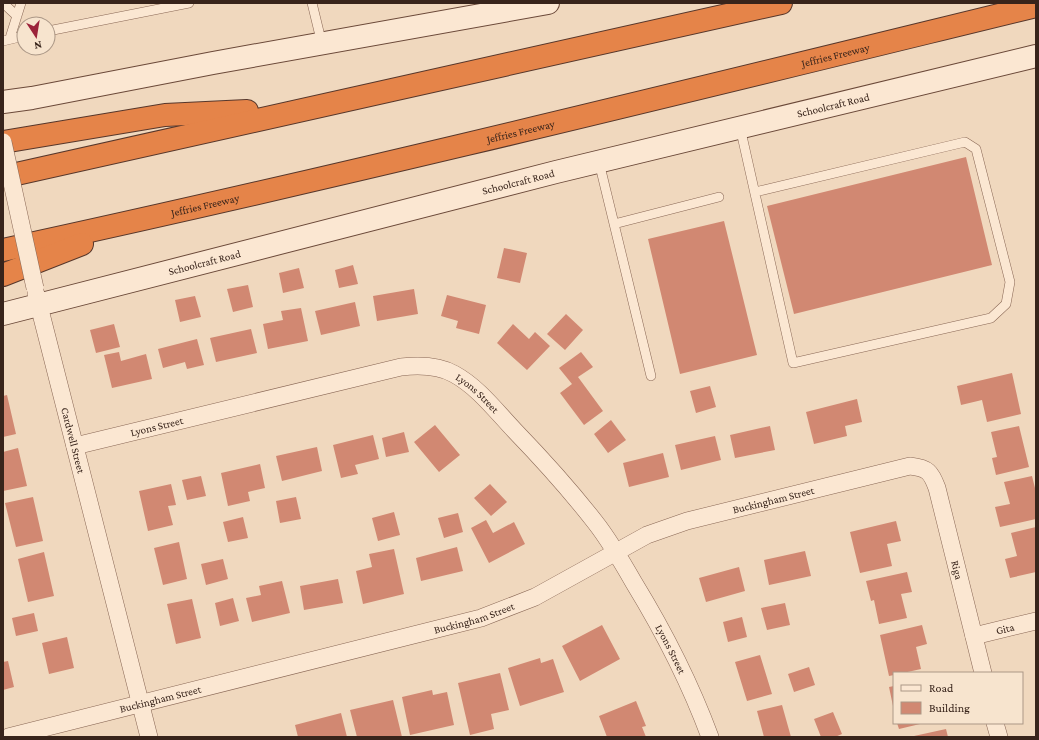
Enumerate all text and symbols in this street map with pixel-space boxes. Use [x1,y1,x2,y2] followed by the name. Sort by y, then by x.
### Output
[16,16,56,56] north arrow
[33,39,43,53] text: N
[799,41,872,70] street label: Jeffries Freeway
[796,90,871,120] street label: Schoolcraft Road
[484,117,557,146] street label: Jeffries Freeway
[481,167,556,197] street label: Schoolcraft Road
[169,191,241,220] street label: Jeffries Freeway
[167,247,242,277] street label: Schoolcraft Road
[454,371,502,416] street label: Lyons Street
[59,406,88,475] street label: Cardwell Street
[129,414,185,438] street label: Lyons Street
[731,484,816,516] street label: Buckingham Street
[949,559,966,581] street label: Riga
[432,600,516,636] street label: Buckingham Street
[995,620,1016,636] street label: Gita
[653,622,689,676] street label: Lyons Street
[893,672,1023,724] legend
[929,681,954,695] text: Road
[118,683,203,715] street label: Buckingham Street
[929,701,970,715] text: Building

